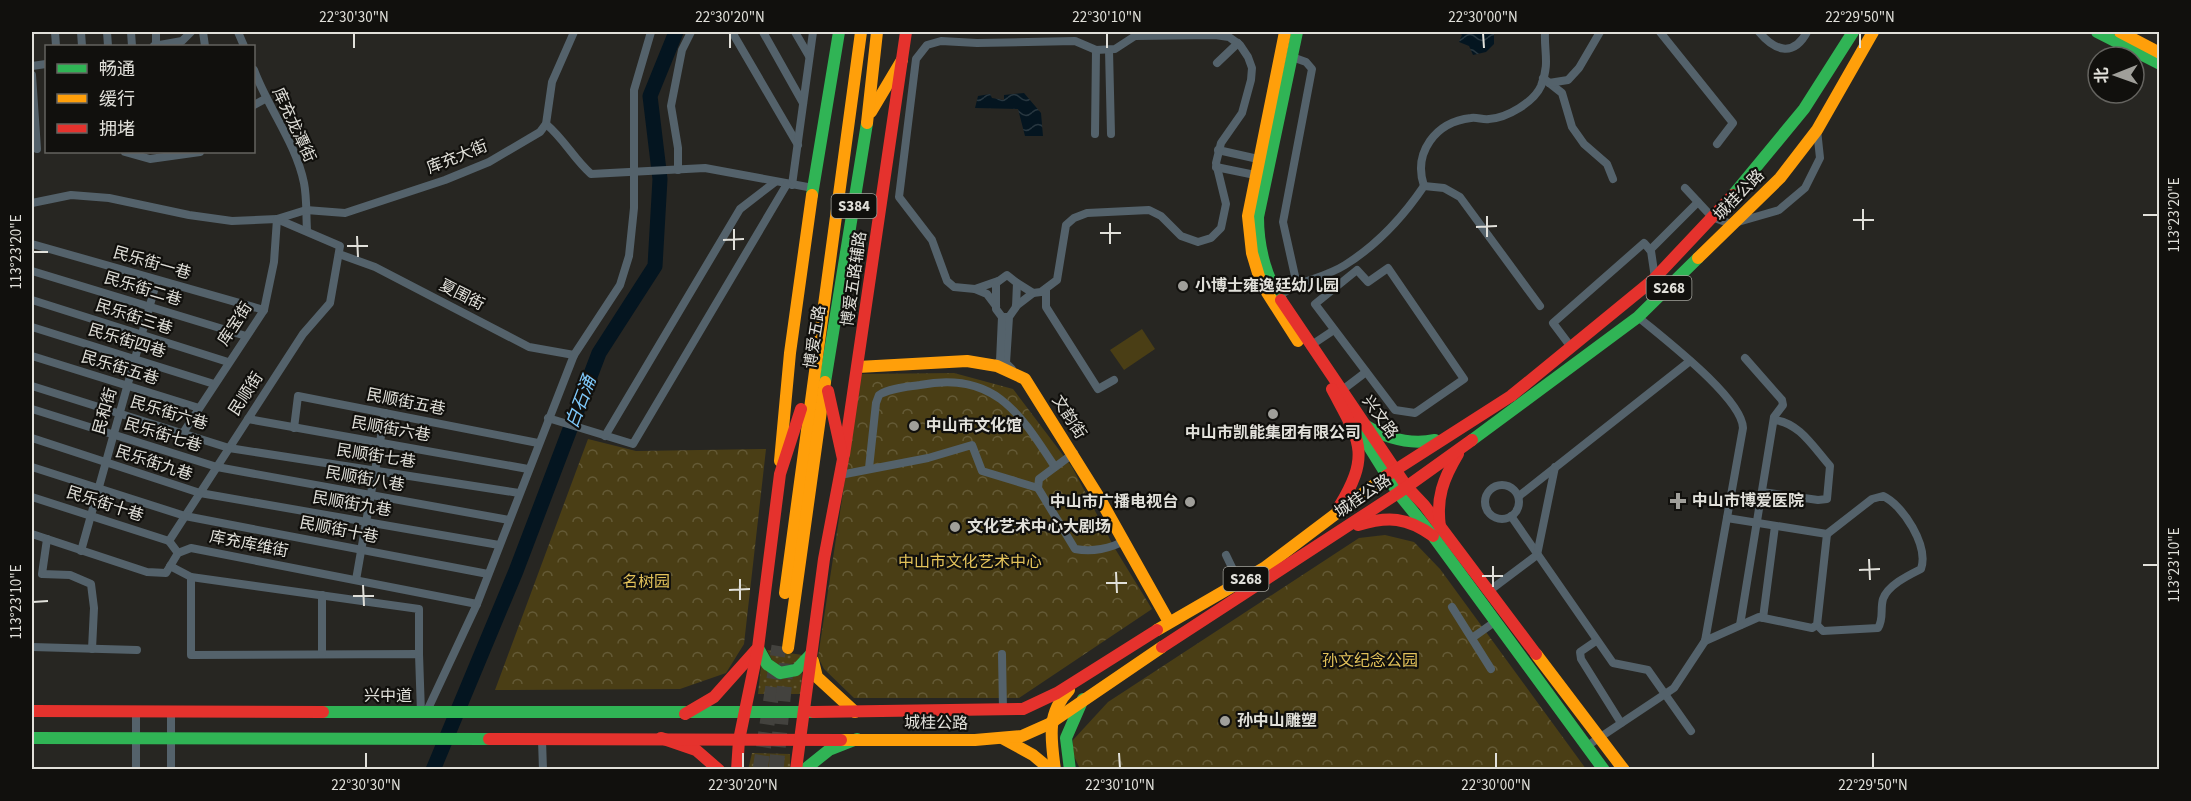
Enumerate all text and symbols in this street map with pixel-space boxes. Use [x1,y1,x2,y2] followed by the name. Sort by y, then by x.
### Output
[319,7,389,28] text: 22°30'30"N
[695,7,765,28] text: 22°30'20"N
[1072,7,1142,28] text: 22°30'10"N
[1448,7,1518,28] text: 22°30'00"N
[1825,7,1895,28] text: 22°29'50"N
[45,45,255,153] legend
[2086,45,2146,105] north arrow
[99,57,135,82] text: 畅通
[2091,67,2113,83] text: 北
[267,84,321,166] street label: 库充龙潭街
[99,87,135,112] text: 缓行
[99,117,135,142] text: 拥堵
[423,135,491,179] street label: 库充大街
[1709,165,1769,225] street label: 城桂公路
[2164,177,2185,253] text: 113°23'20"E
[832,194,876,218] road number: S384
[6,214,27,290] text: 113°23'20"E
[836,230,872,328] street label: 博爱五路辅路
[111,241,193,285] street label: 民乐街一巷
[102,267,184,311] street label: 民乐街二巷
[436,274,488,316] street label: 夏围街
[1195,275,1339,297] place label: 小博士雍逸廷幼儿园
[1646,276,1692,300] road number: S268
[1176,279,1190,293] marker: 小博士雍逸廷幼儿园
[93,294,175,340] street label: 民乐街三巷
[213,298,257,350] street label: 库宝街
[799,304,831,370] street label: 博爱五路
[86,319,168,363] street label: 民乐街四巷
[79,346,161,390] street label: 民乐街五巷
[224,368,268,420] street label: 民顺街
[560,370,603,432] water label: 白石涌
[365,384,447,420] street label: 民顺街五巷
[88,385,122,437] street label: 民和街
[128,391,210,435] street label: 民乐街六巷
[1047,391,1091,443] street label: 文韵街
[1357,391,1403,443] street label: 兴文路
[1266,407,1280,421] marker: 中山市凯能集团有限公司
[350,411,432,447] street label: 民顺街六巷
[122,413,204,457] street label: 民乐街七巷
[926,415,1022,437] place label: 中山市文化馆
[907,419,921,433] marker: 中山市文化馆
[1185,422,1361,444] place label: 中山市凯能集团有限公司
[335,439,417,473] street label: 民顺街七巷
[113,440,195,486] street label: 民乐街九巷
[324,461,406,497] street label: 民顺街八巷
[1330,469,1396,523] street label: 城桂公路
[64,481,146,527] street label: 民乐街十巷
[311,486,393,522] street label: 民顺街九巷
[1692,490,1804,512] place label: 中山市博爱医院
[1050,491,1178,513] place label: 中山市广播电视台
[1669,492,1687,510] marker: 中山市博爱医院
[1183,495,1197,509] marker: 中山市广播电视台
[298,512,380,548] street label: 民顺街十巷
[967,516,1111,538] place label: 文化艺术中心大剧场
[948,520,962,534] marker: 文化艺术中心大剧场
[208,526,290,562] street label: 库充库维街
[2164,527,2185,603] text: 113°23'10"E
[898,551,1042,573] park label: 中山市文化艺术中心
[6,564,27,640] text: 113°23'10"E
[1224,567,1268,591] road number: S268
[622,571,670,593] park label: 名树园
[1322,650,1418,672] park label: 孙文纪念公园
[364,685,412,707] street label: 兴中道
[1237,710,1317,732] place label: 孙中山雕塑
[904,711,968,735] street label: 城桂公路
[1218,714,1232,728] marker: 孙中山雕塑
[331,775,401,796] text: 22°30'30"N
[708,775,778,796] text: 22°30'20"N
[1085,775,1155,796] text: 22°30'10"N
[1461,775,1531,796] text: 22°30'00"N
[1838,775,1908,796] text: 22°29'50"N

